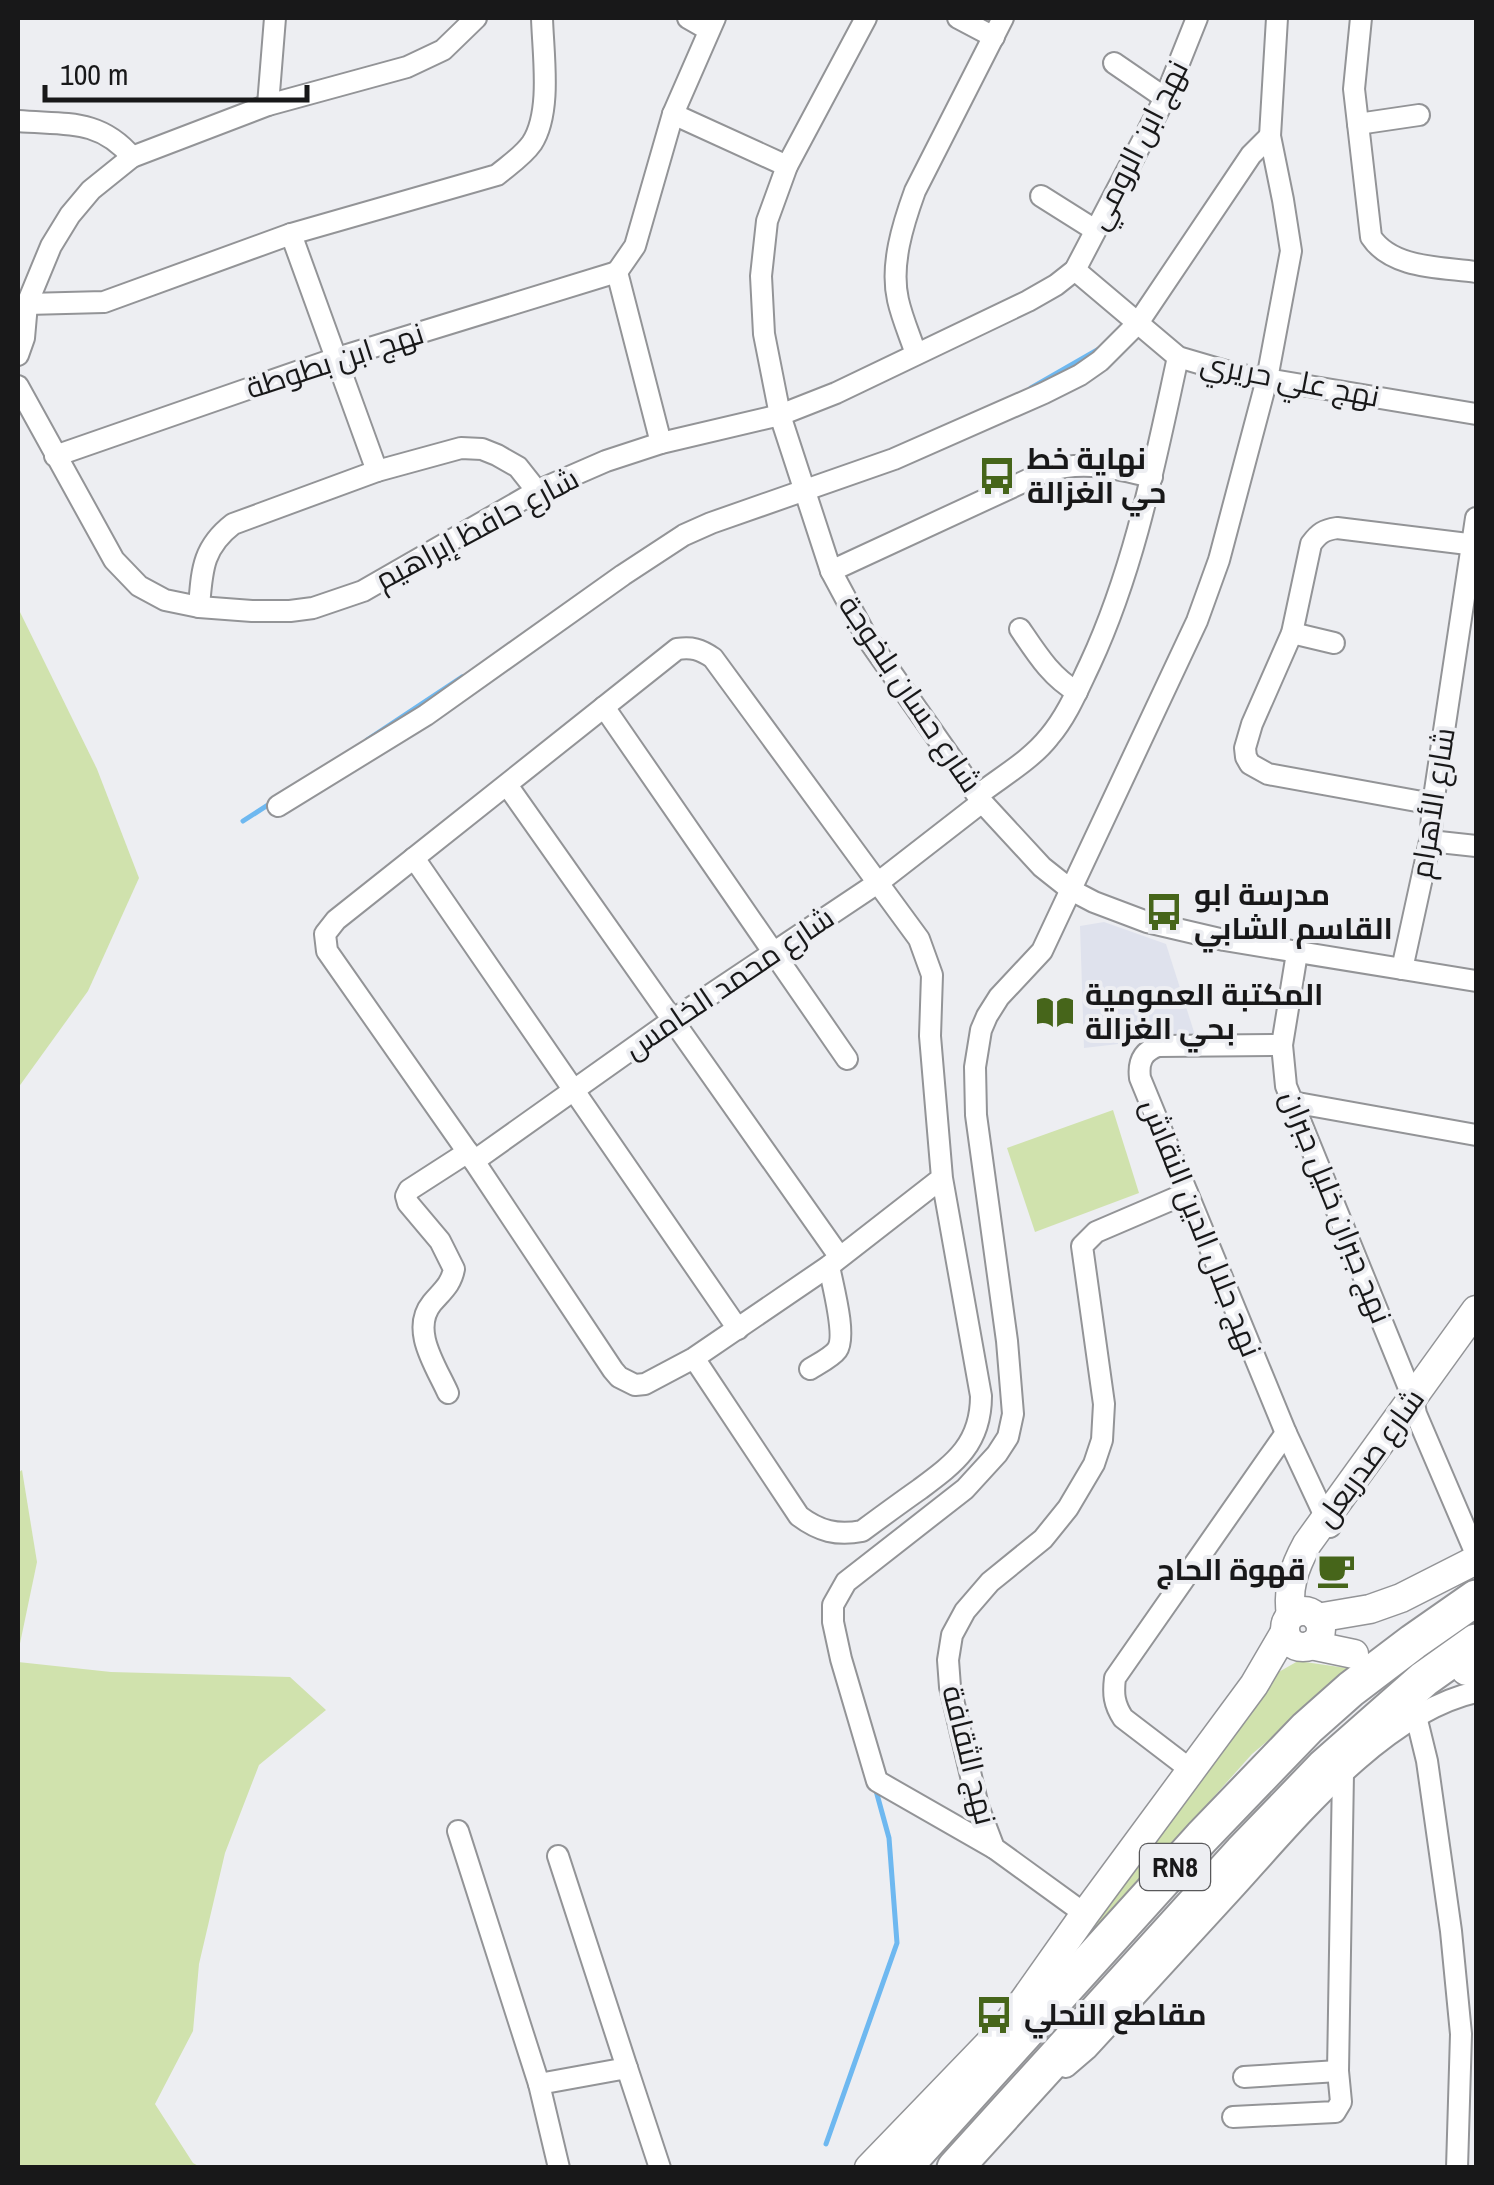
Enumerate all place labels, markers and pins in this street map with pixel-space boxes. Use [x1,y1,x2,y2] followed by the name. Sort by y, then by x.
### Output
[1027,438,1166,517] place label: نهاية خط حي الغزالة
[976,455,1018,497] bus stop icon: نهاية خط حي الغزالة
[1194,874,1393,953] place label: مدرسة ابو القاسم الشابي
[1143,891,1185,933] bus stop icon: مدرسة ابو القاسم الشابي
[1085,974,1323,1053] place label: المكتبة العمومية بحي الغزالة
[1034,991,1076,1033] library icon: المكتبة العمومية بحي الغزالة
[1156,1549,1306,1590] place label: قهوة الحاج
[1315,1549,1357,1591] cafe icon: قهوة الحاج
[973,1994,1015,2036] bus stop icon: مقاطع النحلي
[1024,1994,1207,2039] place label: مقاطع النحلي

